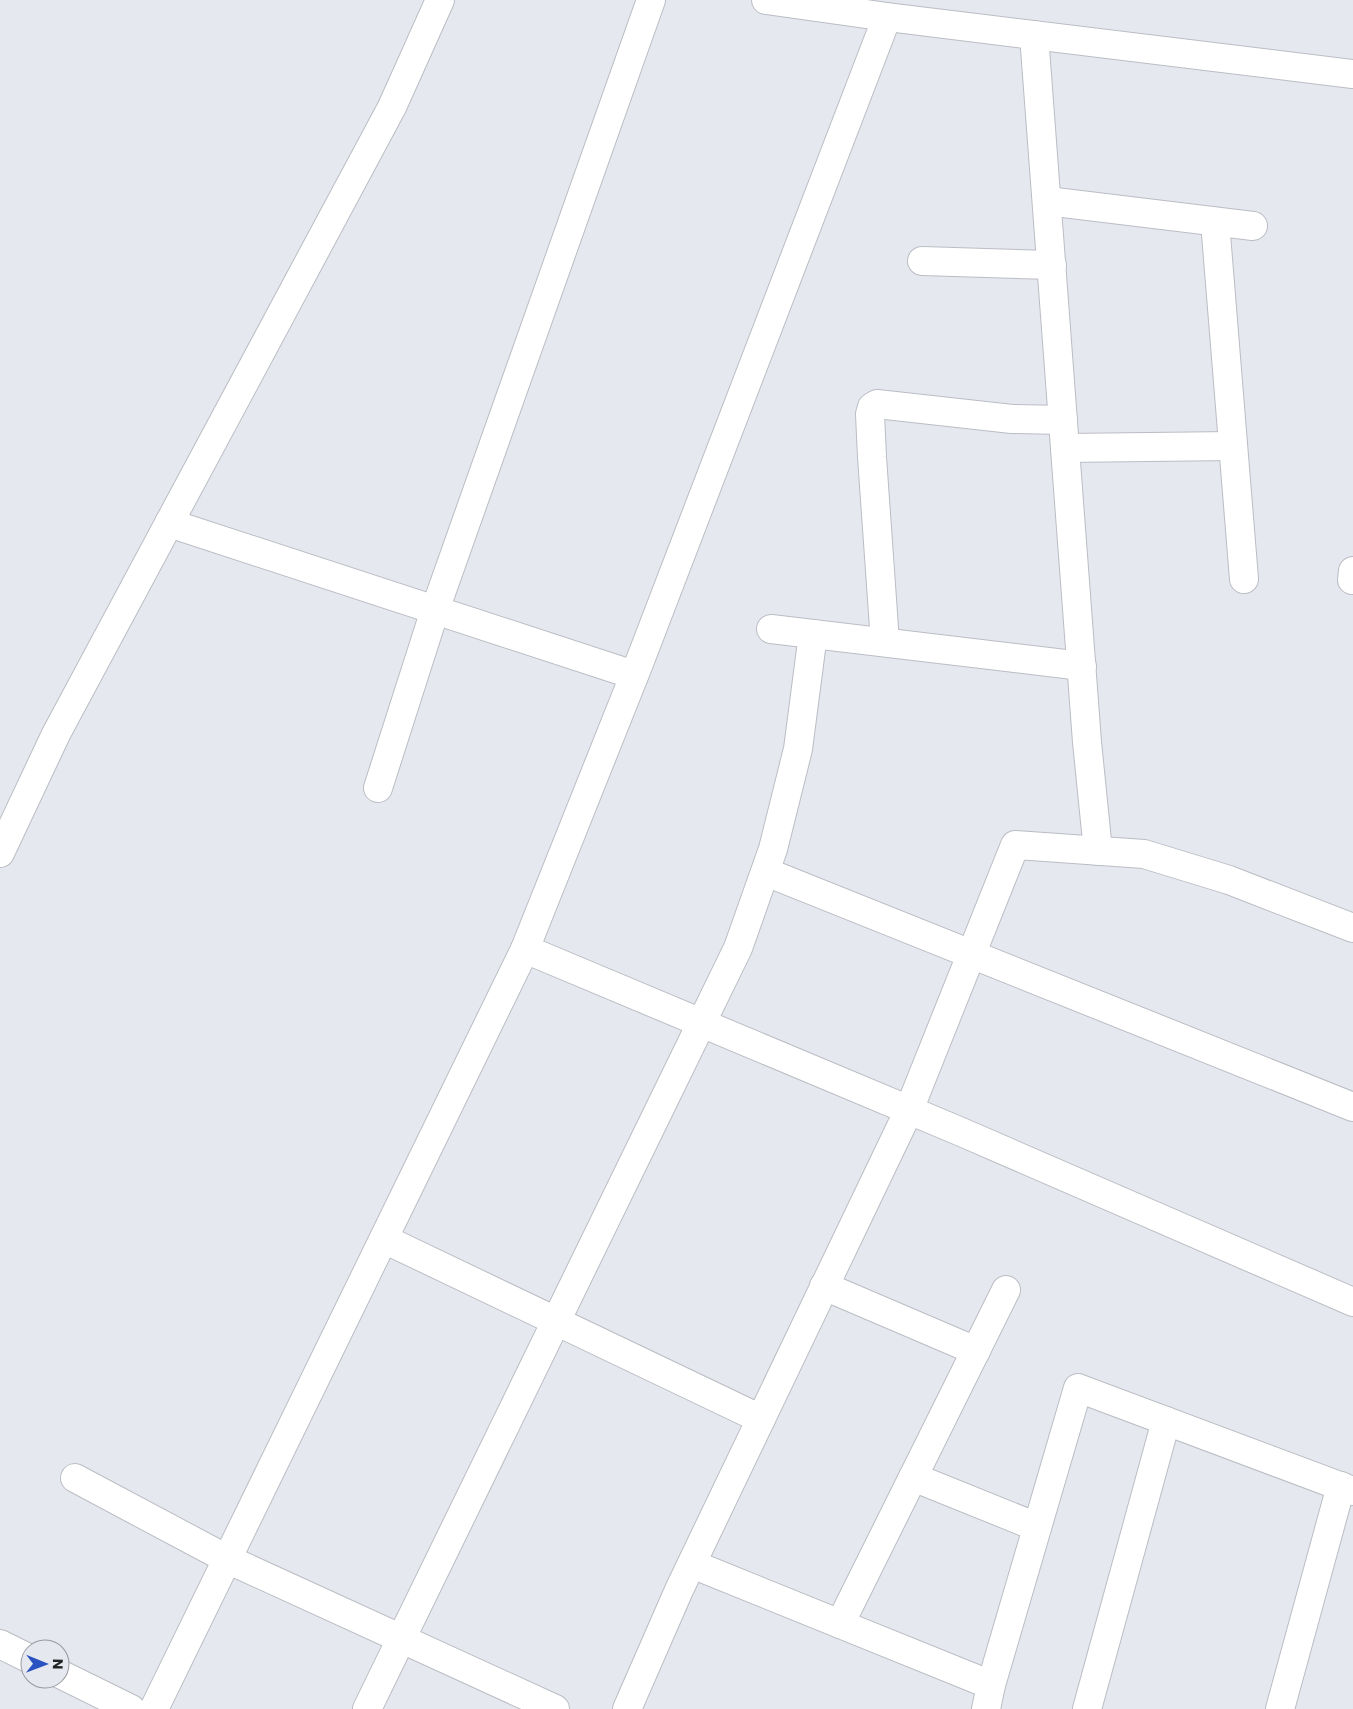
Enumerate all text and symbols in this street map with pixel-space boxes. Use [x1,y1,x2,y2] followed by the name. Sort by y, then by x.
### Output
[20,1639,70,1689] north arrow
[48,1659,68,1670] text: N

